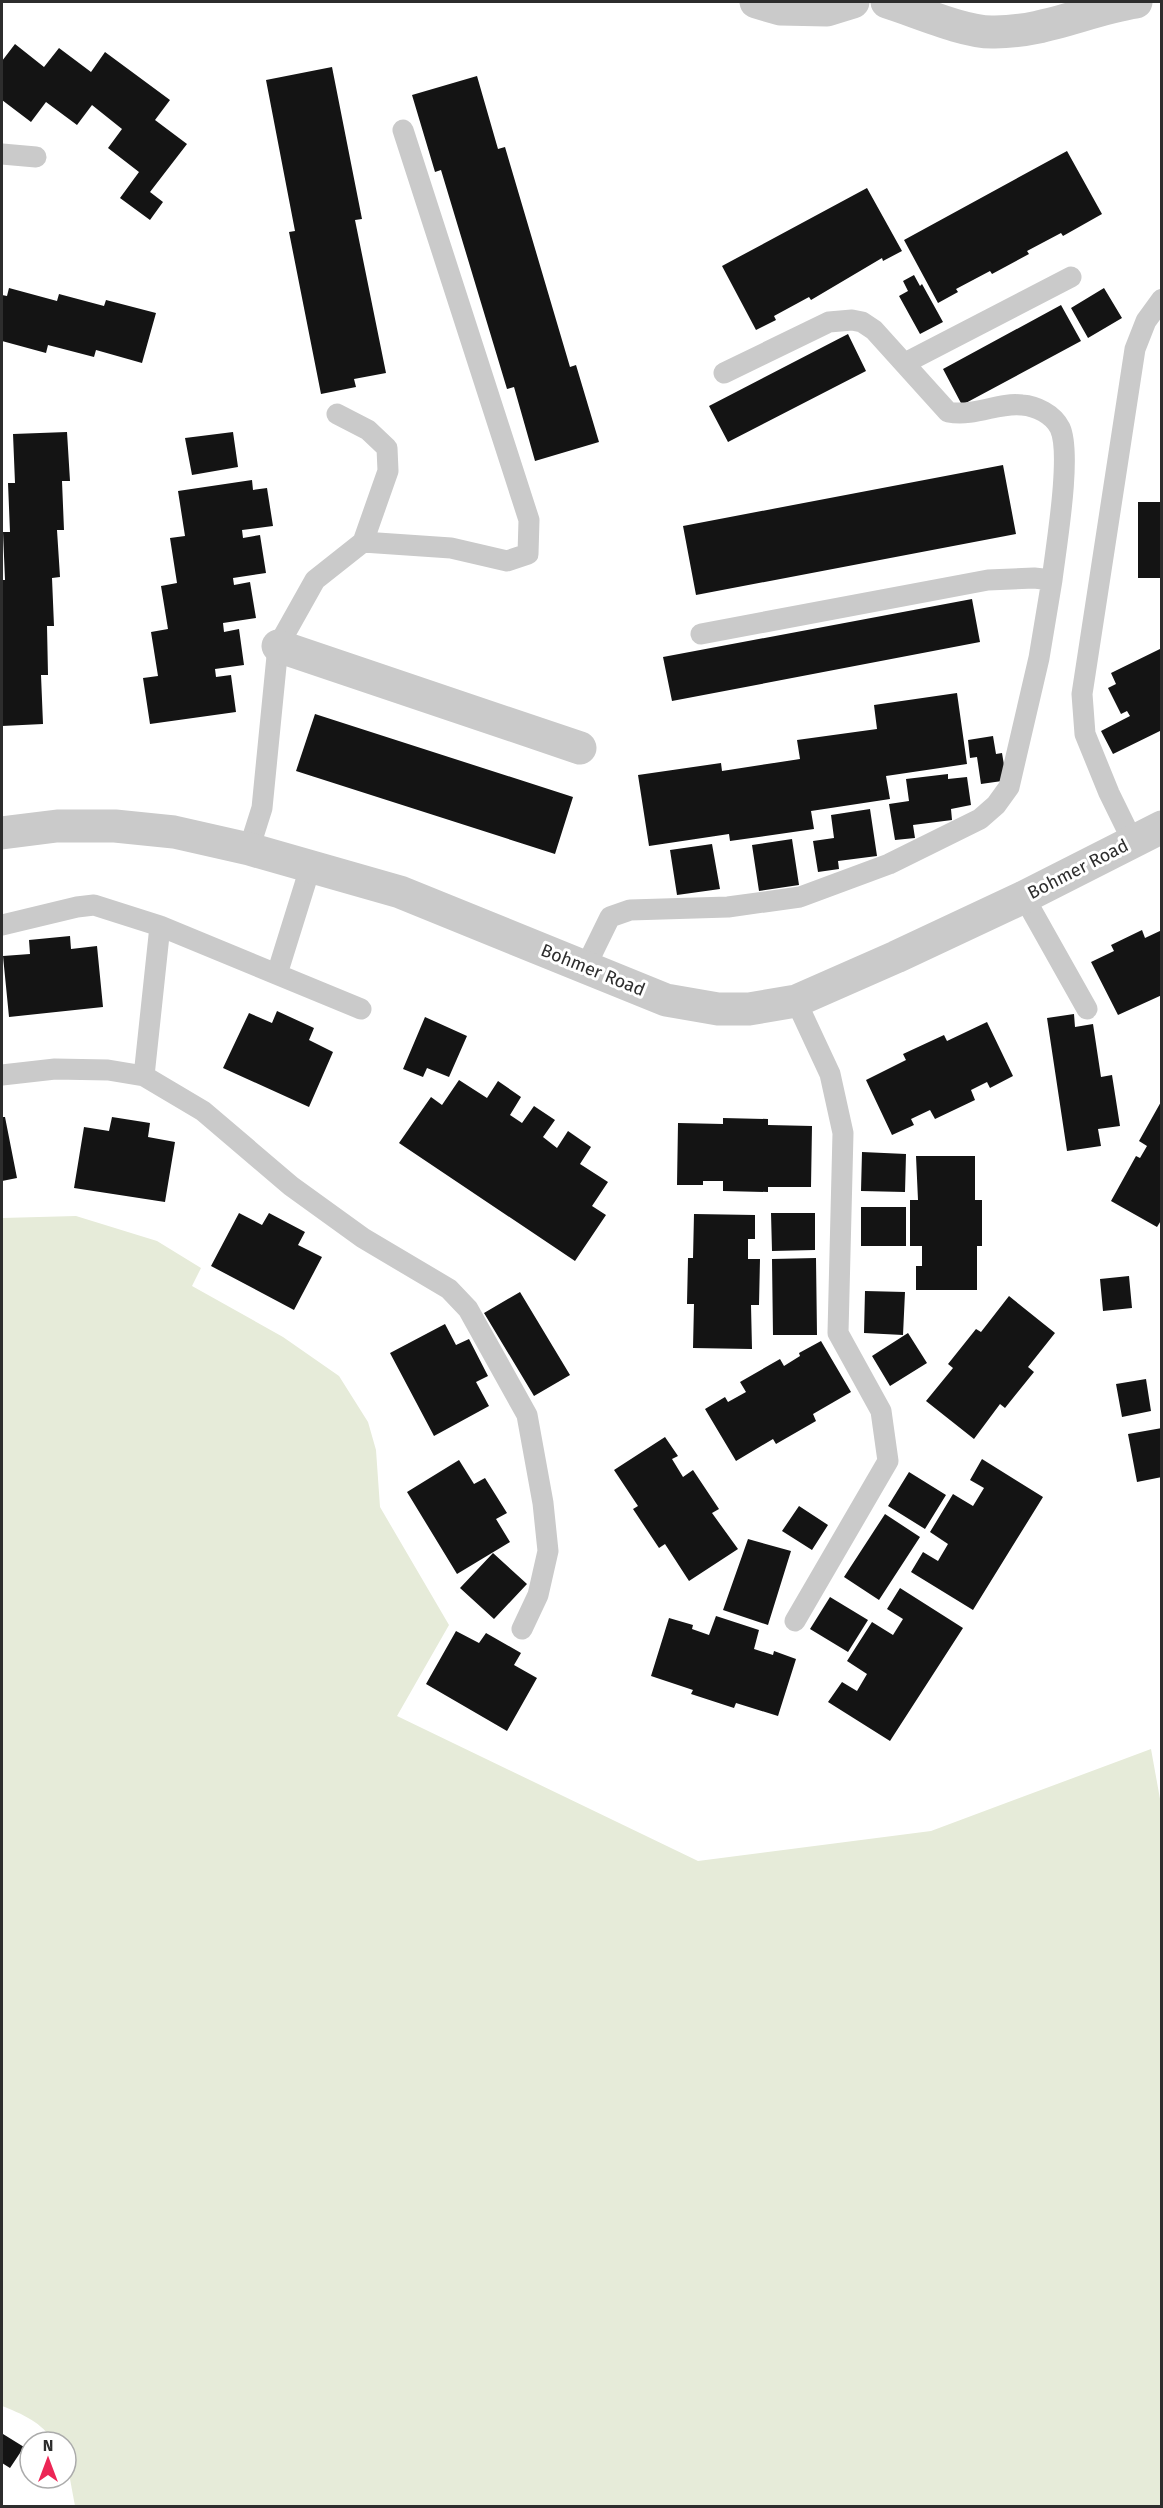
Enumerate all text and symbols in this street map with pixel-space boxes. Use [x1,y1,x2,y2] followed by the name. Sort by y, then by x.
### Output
[1024,834,1132,904] street label: Bohmer Road
[538,939,648,1001] street label: Bohmer Road
[18,2430,78,2490] north arrow
[43,2436,53,2455] text: N

